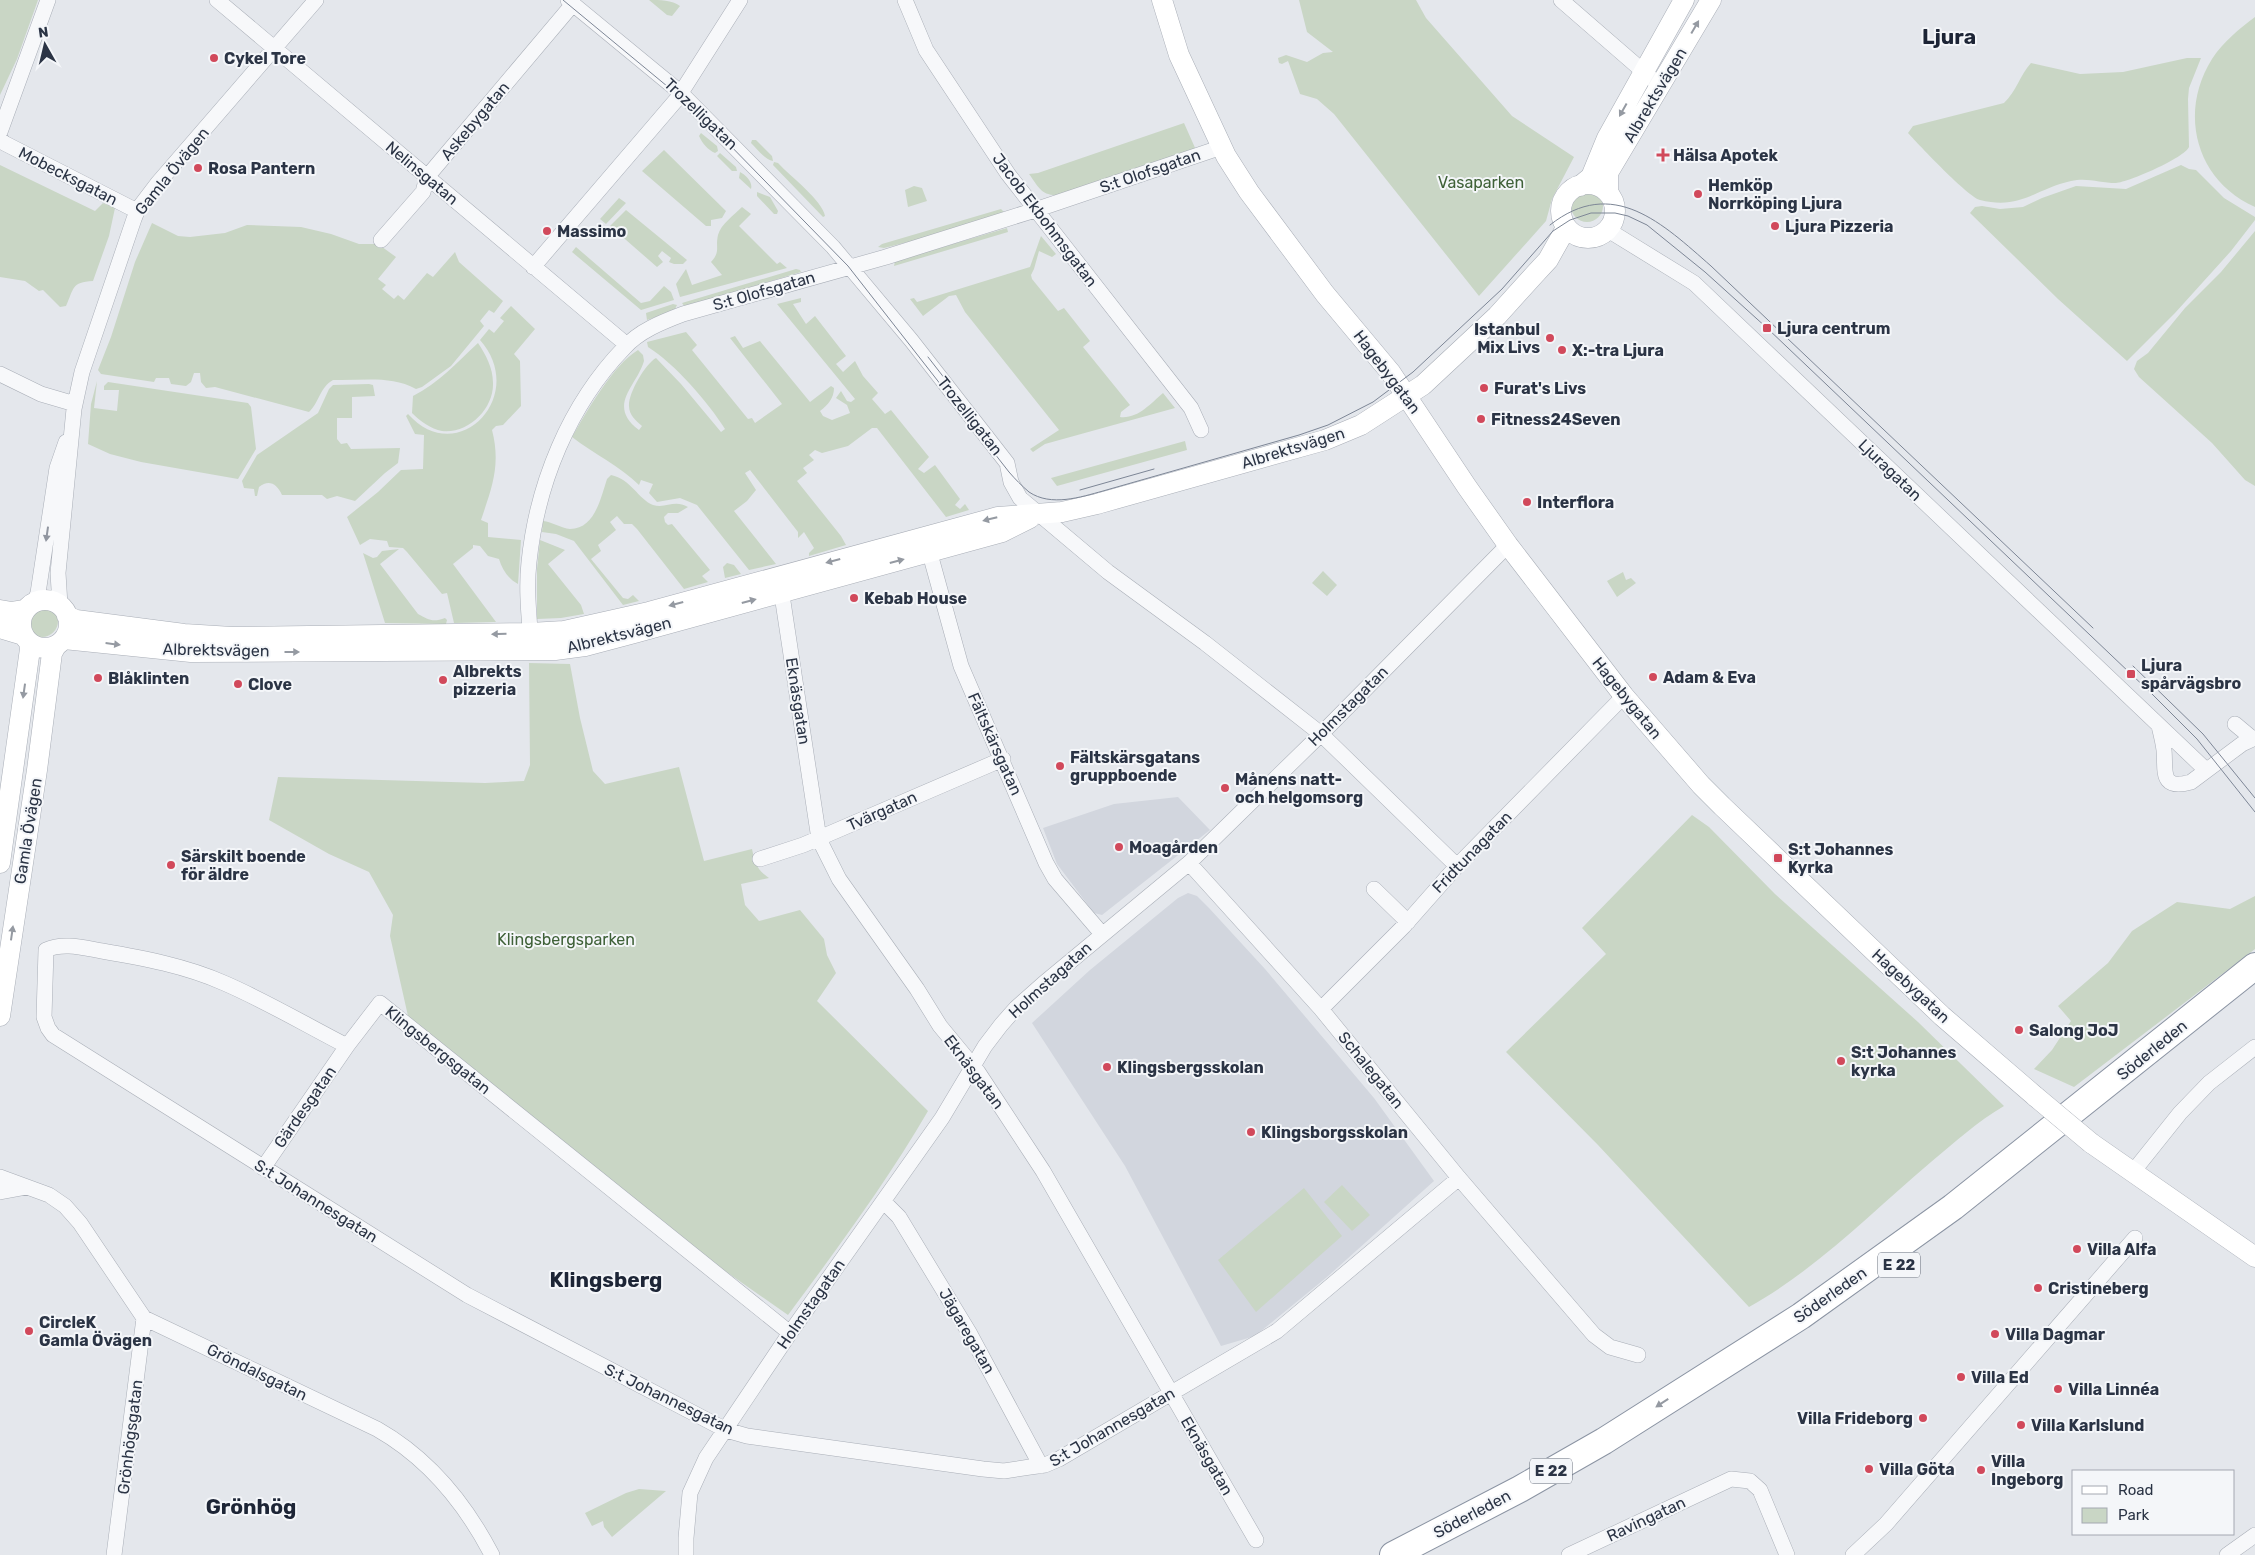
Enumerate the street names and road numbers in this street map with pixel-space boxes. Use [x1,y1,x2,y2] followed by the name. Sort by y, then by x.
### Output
[1619,44,1691,146] street label: Albrektsvägen
[660,74,742,154] street label: Trozelligatan
[437,78,513,164] street label: Askebygatan
[131,123,213,219] street label: Gamla Övägen
[382,137,462,209] street label: Nelinsgatan
[15,143,121,209] street label: Mobecksgatan
[1097,145,1203,197] street label: S:t Olofsgatan
[989,149,1101,291] street label: Jacob Ekbohmsgatan
[711,267,817,315] street label: S:t Olofsgatan
[1349,327,1425,417] street label: Hagebygatan
[933,373,1007,459] street label: Trozelligatan
[1239,423,1347,473] street label: Albrektsvägen
[1854,435,1926,505] street label: Ljuragatan
[565,613,673,657] street label: Albrektsvägen
[162,640,270,660] street label: Albrektsvägen
[1588,653,1666,743] street label: Hagebygatan
[782,656,814,746] street label: Eknäsgatan
[1304,662,1392,750] street label: Holmstagatan
[964,690,1026,798] street label: Fältskärsgatan
[10,777,46,885] street label: Gamla Övägen
[844,787,920,835] street label: Tvärgatan
[1428,807,1516,897] street label: Fridtunagatan
[1005,938,1095,1022] street label: Holmstagatan
[1868,945,1954,1027] street label: Hagebygatan
[382,1002,494,1098] street label: Klingsbergsgatan
[2113,1016,2191,1084] street label: Söderleden
[1334,1028,1408,1112] street label: Schalegatan
[940,1031,1008,1113] street label: Eknäsgatan
[270,1062,340,1152] street label: Gärdesgatan
[251,1155,381,1247] street label: S:t Johannesgatan
[1878,1252,1920,1278] road number: E 22
[773,1256,849,1352] street label: Holmstagatan
[1790,1263,1870,1327] street label: Söderleden
[935,1285,999,1377] street label: Jägaregatan
[204,1340,310,1404] street label: Gröndalsgatan
[601,1359,737,1439] street label: S:t Johannesgatan
[114,1379,146,1495] street label: Grönhögsgatan
[1046,1383,1178,1471] street label: S:t Johannesgatan
[1177,1413,1237,1499] street label: Eknäsgatan
[1530,1458,1572,1484] road number: E 22
[1430,1486,1514,1542] street label: Söderleden
[1604,1492,1688,1546] street label: Ravingatan

